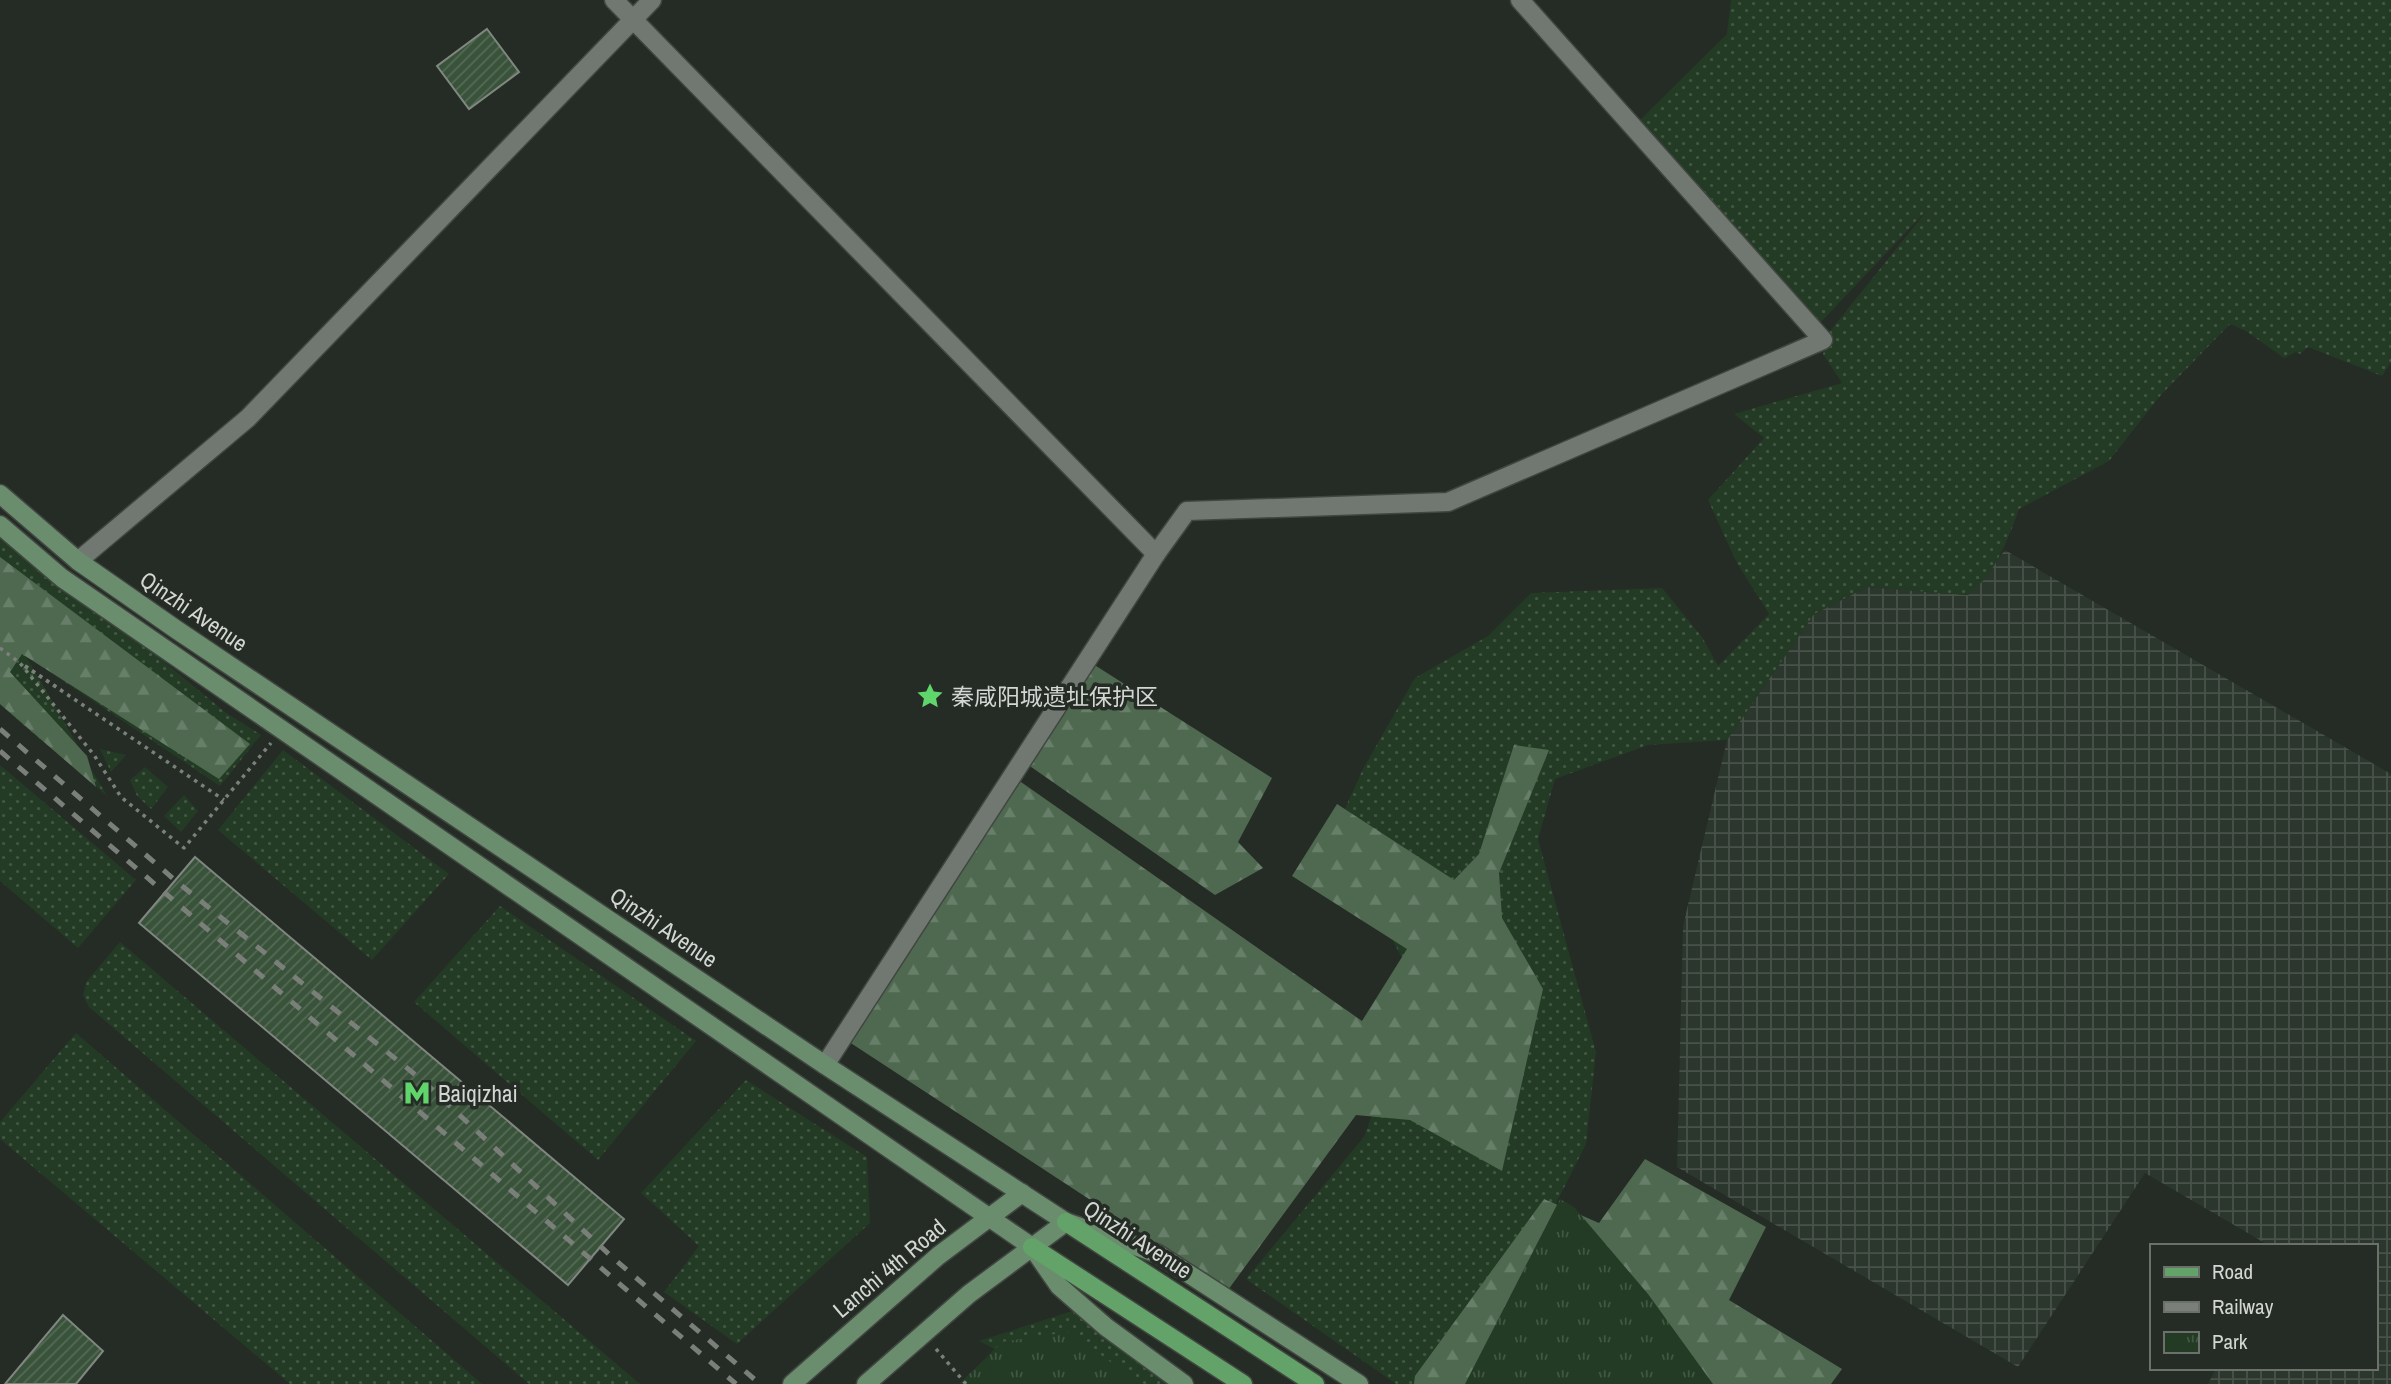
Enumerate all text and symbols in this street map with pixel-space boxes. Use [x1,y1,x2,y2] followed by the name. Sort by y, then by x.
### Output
[134,564,254,658] street label: Qinzhi Avenue
[915,681,945,711] place icon: 秦咸阳城遗址保护区
[951,681,1158,712] place label: 秦咸阳城遗址保护区
[604,880,724,974] street label: Qinzhi Avenue
[402,1078,432,1108] metro station icon: Baiqizhai
[438,1078,518,1109] place label: Baiqizhai
[1078,1192,1198,1286] street label: Qinzhi Avenue
[826,1212,952,1324] street label: Lanchi 4th Road
[2150,1244,2377,1370] legend
[2212,1257,2253,1286] text: Road
[2212,1292,2274,1321] text: Railway
[2212,1327,2248,1356] text: Park

